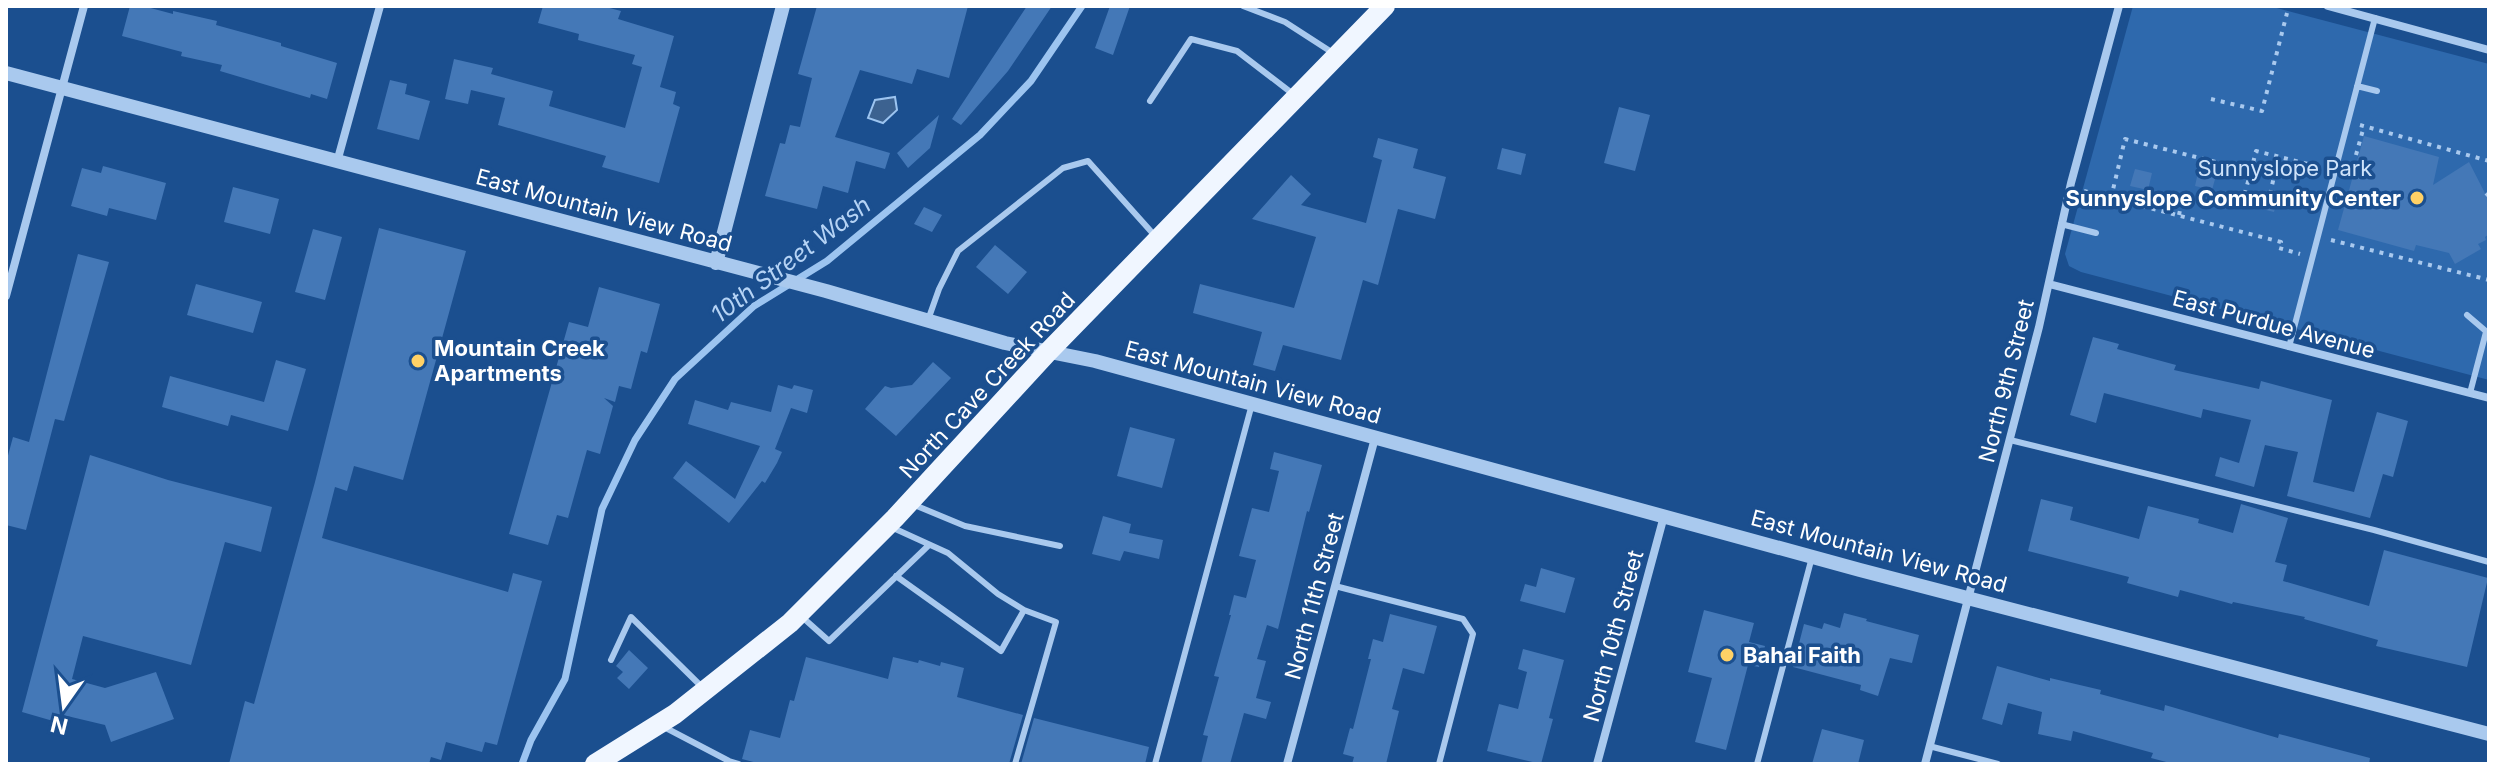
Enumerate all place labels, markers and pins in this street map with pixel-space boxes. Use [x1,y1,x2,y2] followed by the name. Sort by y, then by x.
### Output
[2065,185,2401,211] place label: Sunnyslope Community Center
[2408,189,2426,207] marker: Sunnyslope Community Center
[434,335,605,386] place label: Mountain Creek Apartments
[409,352,427,370] marker: Mountain Creek Apartments
[1743,642,1861,668] place label: Bahai Faith
[1718,646,1736,664] marker: Bahai Faith

